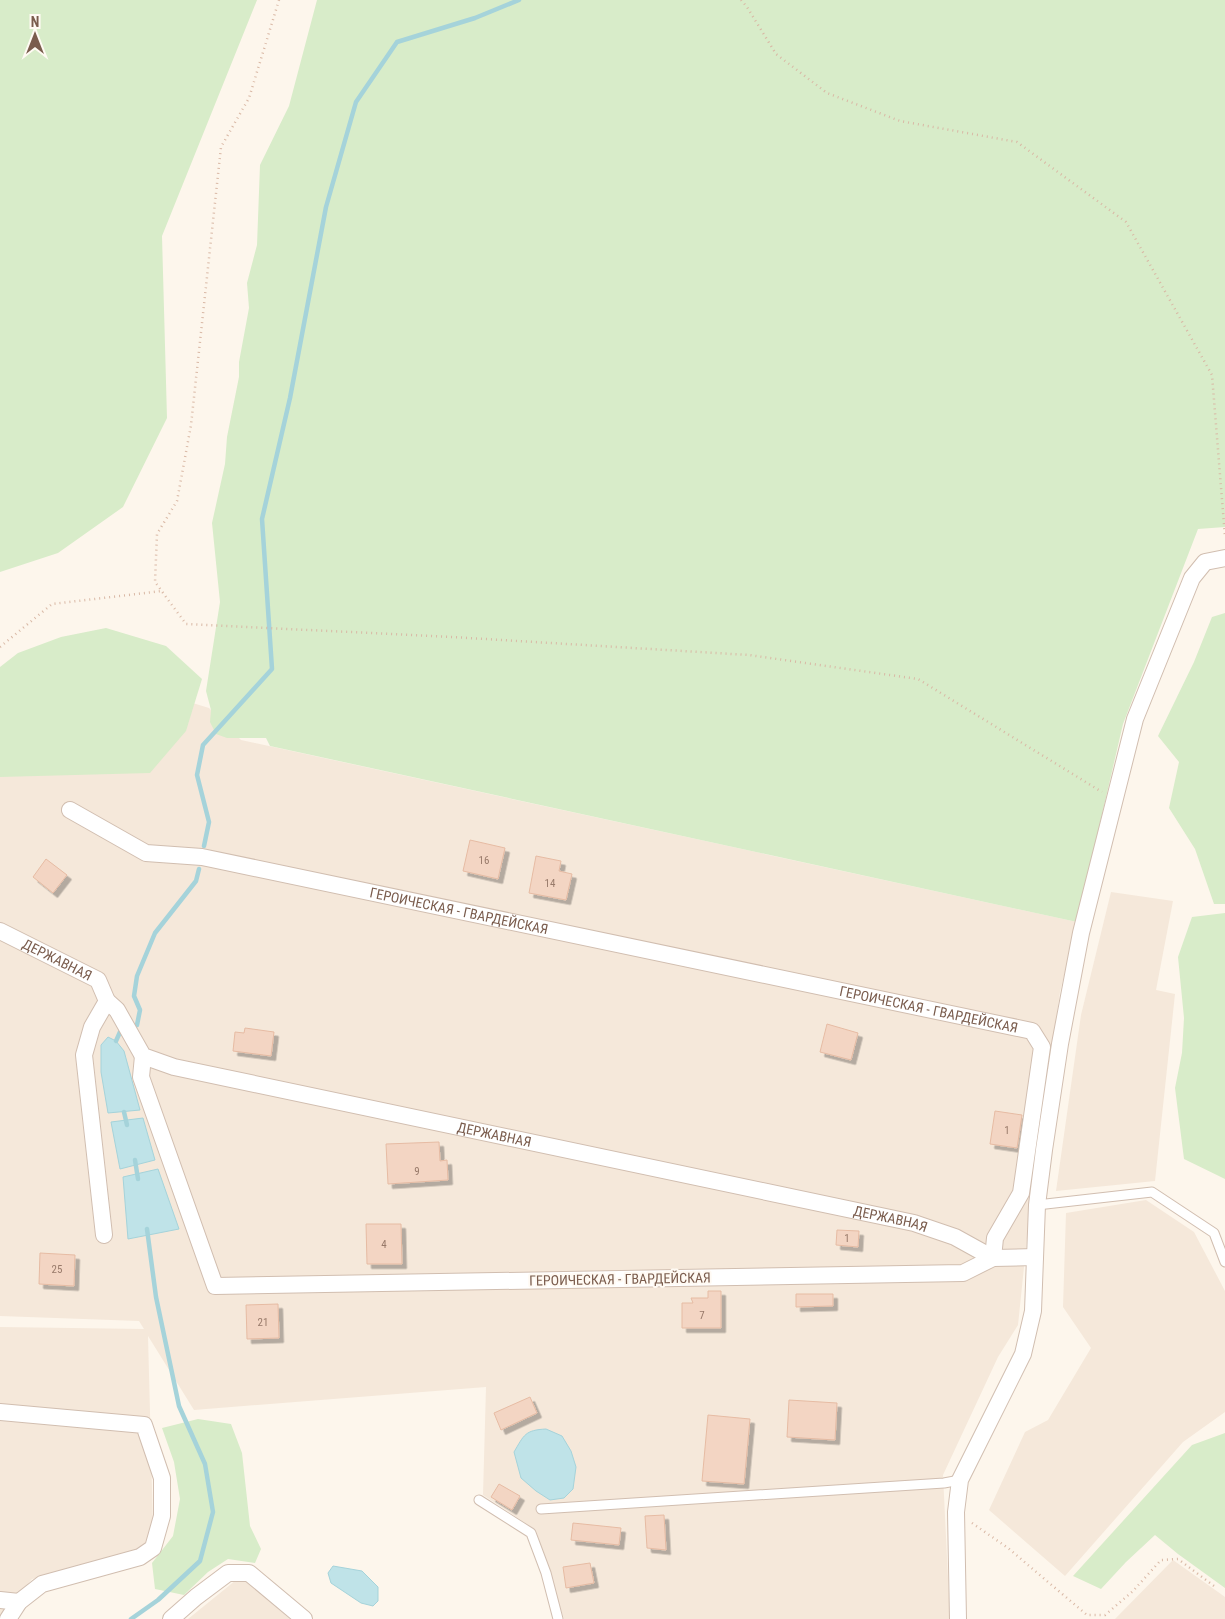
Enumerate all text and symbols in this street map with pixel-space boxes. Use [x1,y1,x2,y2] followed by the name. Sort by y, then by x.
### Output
[10,10,60,60] north arrow
[31,14,39,30] text: N
[479,854,489,867] house number: 16
[545,877,556,890] house number: 14
[368,884,550,937] street label: ГЕРОИЧЕСКАЯ - ГВАРДЕЙСКАЯ
[20,936,95,984] street label: ДЕРЖАВНАЯ
[838,983,1019,1036] street label: ГЕРОИЧЕСКАЯ - ГВАРДЕЙСКАЯ
[456,1119,533,1150] street label: ДЕРЖАВНАЯ
[1004,1124,1010,1137] house number: 1
[414,1165,420,1178] house number: 9
[852,1202,930,1235] street label: ДЕРЖАВНАЯ
[844,1232,850,1245] house number: 1
[381,1238,387,1251] house number: 4
[52,1263,62,1276] house number: 25
[529,1269,711,1289] street label: ГЕРОИЧЕСКАЯ - ГВАРДЕЙСКАЯ
[699,1309,705,1322] house number: 7
[258,1316,268,1329] house number: 21

